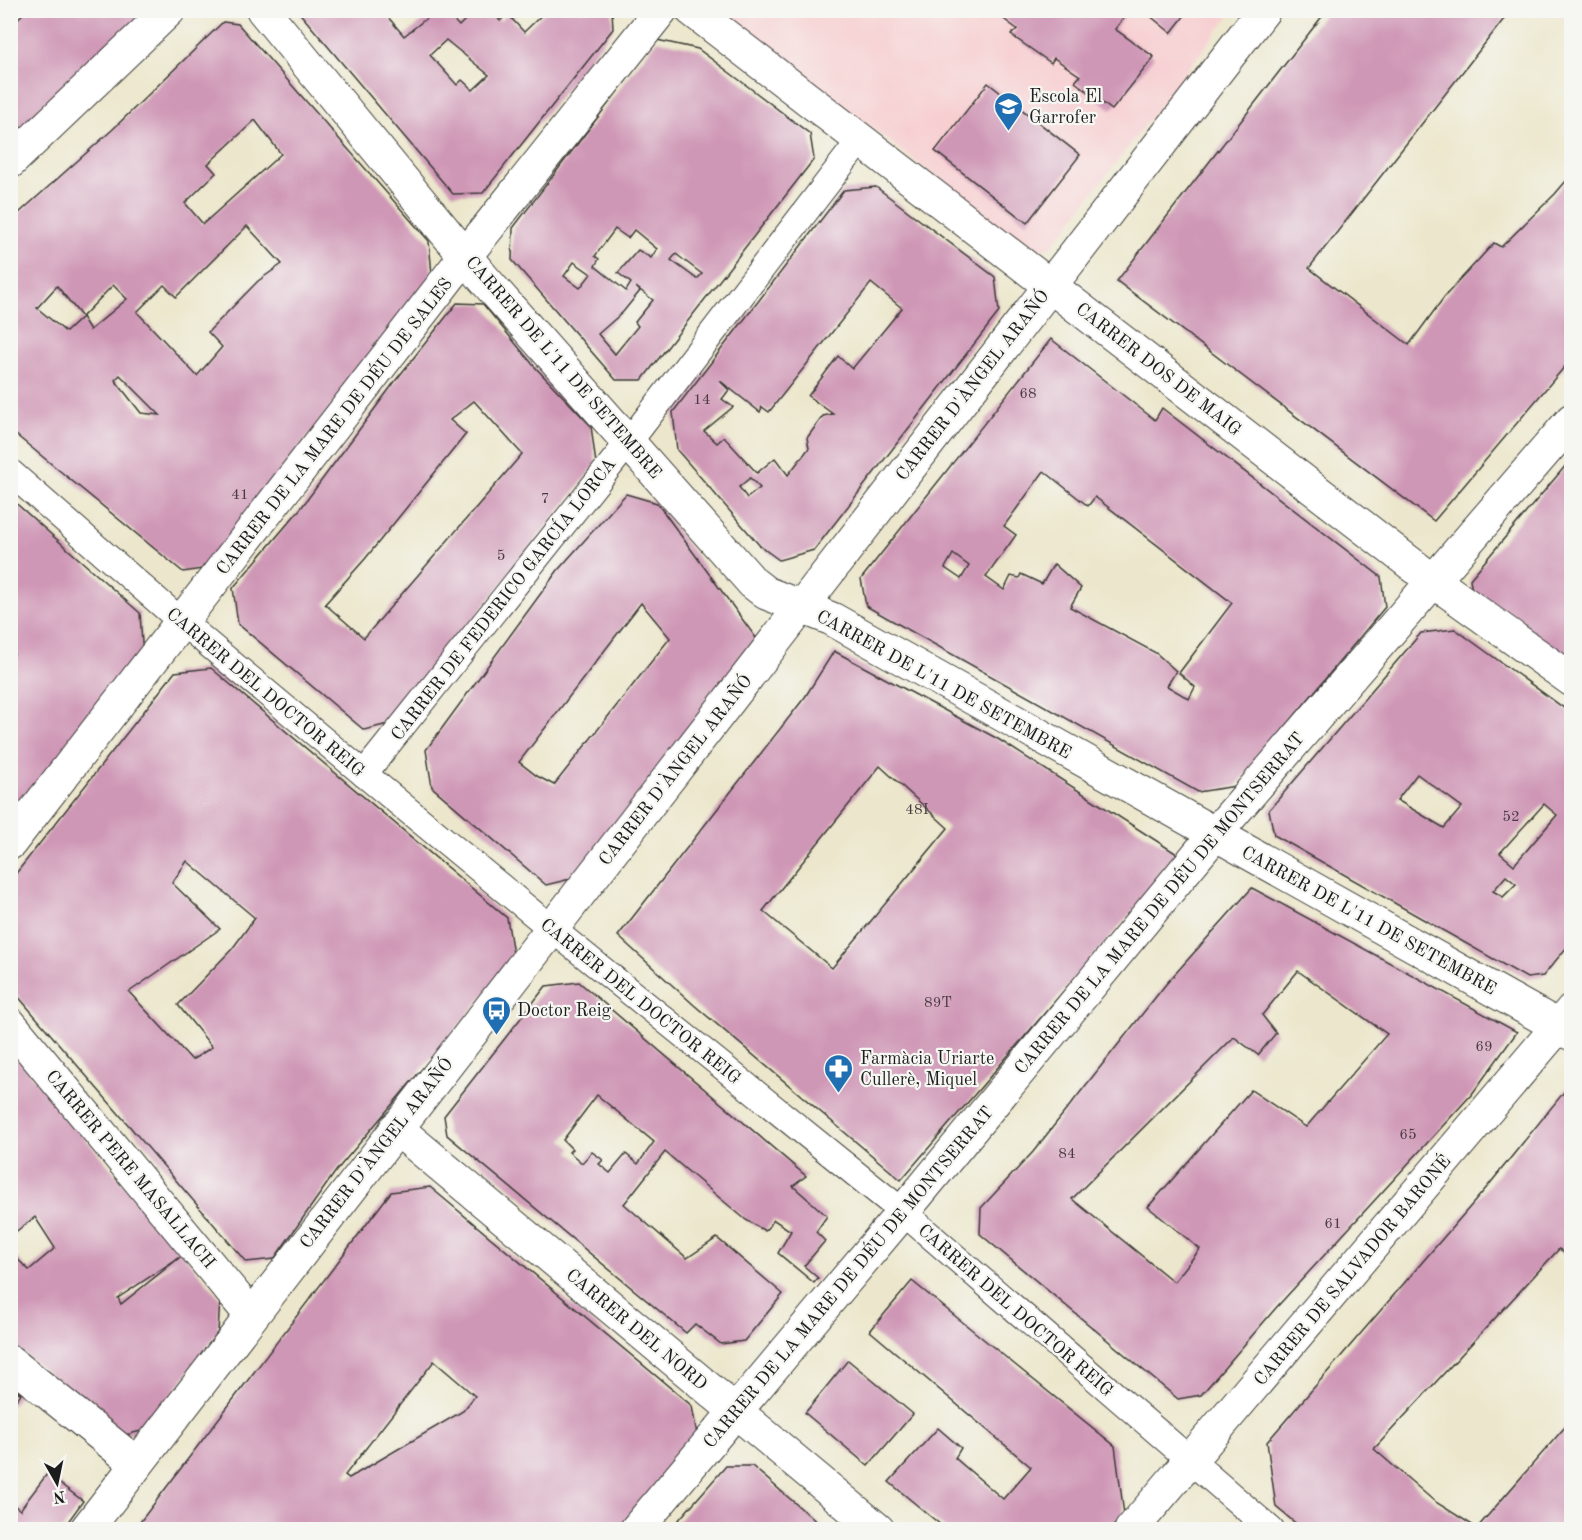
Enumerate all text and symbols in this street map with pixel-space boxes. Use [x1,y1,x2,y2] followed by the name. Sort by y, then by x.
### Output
[1029,88,1102,127] place label: Escola El Garrofer
[992,90,1024,132] school or university icon: Escola El Garrofer
[462,253,664,482] street label: CARRER DE L'11 DE SETEMBRE
[210,272,456,578] street label: CARRER DE LA MARE DE DÉU DE SALES
[889,284,1053,484] street label: CARRER D'ÀNGEL ARAÑÓ
[1072,300,1244,440] street label: CARRER DOS DE MAIG
[1019,387,1037,402] house number: 68
[693,393,711,408] house number: 14
[385,452,620,744] street label: CARRER DE FEDERICO GARCÍA LORCA
[231,488,249,503] house number: 41
[541,492,549,507] house number: 7
[497,549,505,564] house number: 5
[163,605,368,781] street label: CARRER DEL DOCTOR REIG
[813,607,1074,763] street label: CARRER DE L'11 DE SETEMBRE
[592,669,756,869] street label: CARRER D'ÀNGEL ARAÑÓ
[1008,727,1308,1078] street label: CARRER DE LA MARE DE DÉU DE MONTSERRAT
[905,803,929,818] house number: 48I
[1502,810,1520,825] house number: 52
[1238,843,1499,999] street label: CARRER DE L'11 DE SETEMBRE
[537,915,744,1088] street label: CARRER DEL DOCTOR REIG
[480,994,512,1036] bus stop icon: Doctor Reig
[924,996,952,1011] house number: 89T
[517,1002,611,1020] place label: Doctor Reig
[1475,1040,1493,1055] house number: 69
[860,1050,994,1089] place label: Farmàcia Uriarte Cullerè, Miquel
[293,1052,457,1252] street label: CARRER D'ÀNGEL ARAÑÓ
[823,1052,855,1094] pharmacy icon: Farmàcia Uriarte Cullerè, Miquel
[42,1067,218,1272] street label: CARRER PERE MASALLACH
[697,1101,997,1452] street label: CARRER DE LA MARE DE DÉU DE MONTSERRAT
[1399,1128,1417,1143] house number: 65
[1058,1147,1076,1162] house number: 84
[1248,1149,1454,1389] street label: CARRER DE SALVADOR BARONÉ
[1324,1217,1342,1232] house number: 61
[914,1221,1116,1400] street label: CARRER DEL DOCTOR REIG
[562,1266,710,1394] street label: CARRER DEL NORD
[27,1453,87,1513] north arrow
[51,1487,66,1505] text: N

